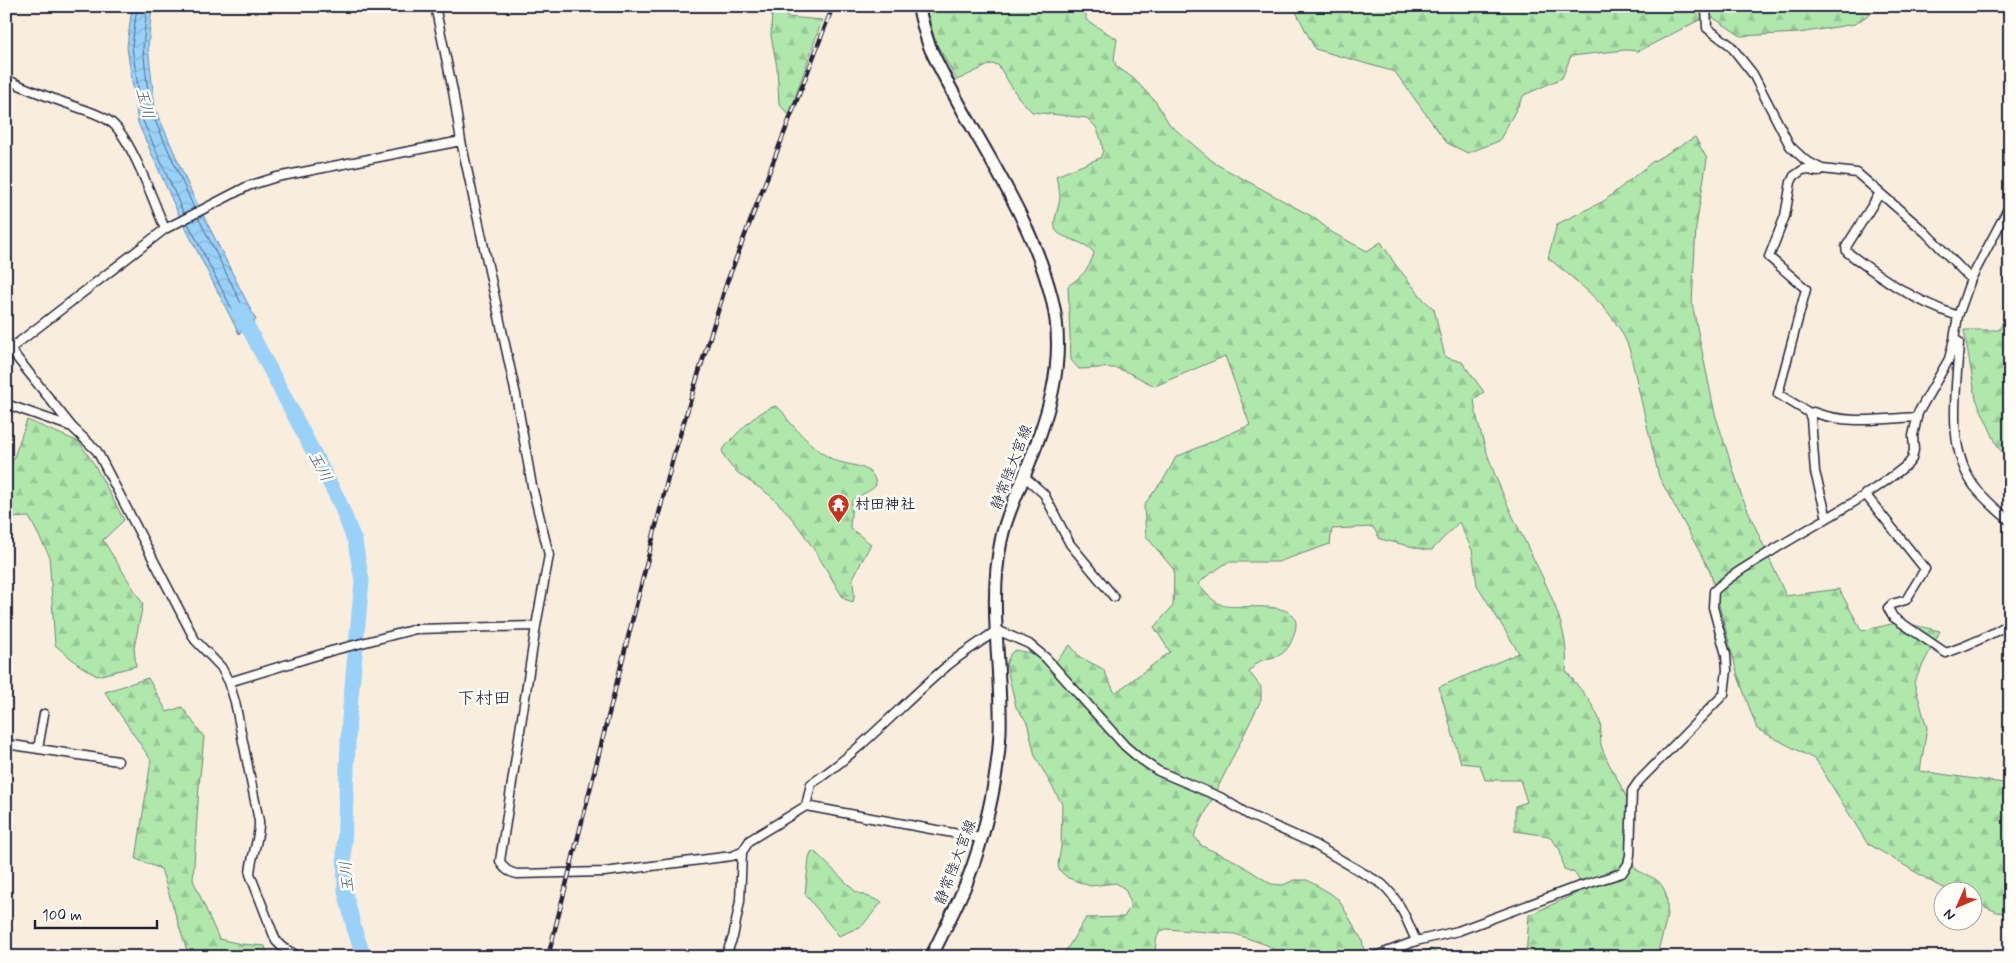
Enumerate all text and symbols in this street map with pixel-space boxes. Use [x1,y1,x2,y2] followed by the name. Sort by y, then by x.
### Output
[130,85,159,121] water label: 玉川
[986,422,1037,513] street label: 静常陸大宮線
[303,448,336,486] water label: 玉川
[827,492,851,523] temple icon: 村田神社
[855,495,915,515] place label: 村田神社
[457,687,511,711] district label: 下村田
[930,817,981,908] street label: 静常陸大宮線
[336,860,359,894] water label: 玉川
[1934,880,1984,930] north arrow
[35,898,158,930] scale bar
[1940,905,1959,924] text: N
[42,906,82,926] text: 100 m

